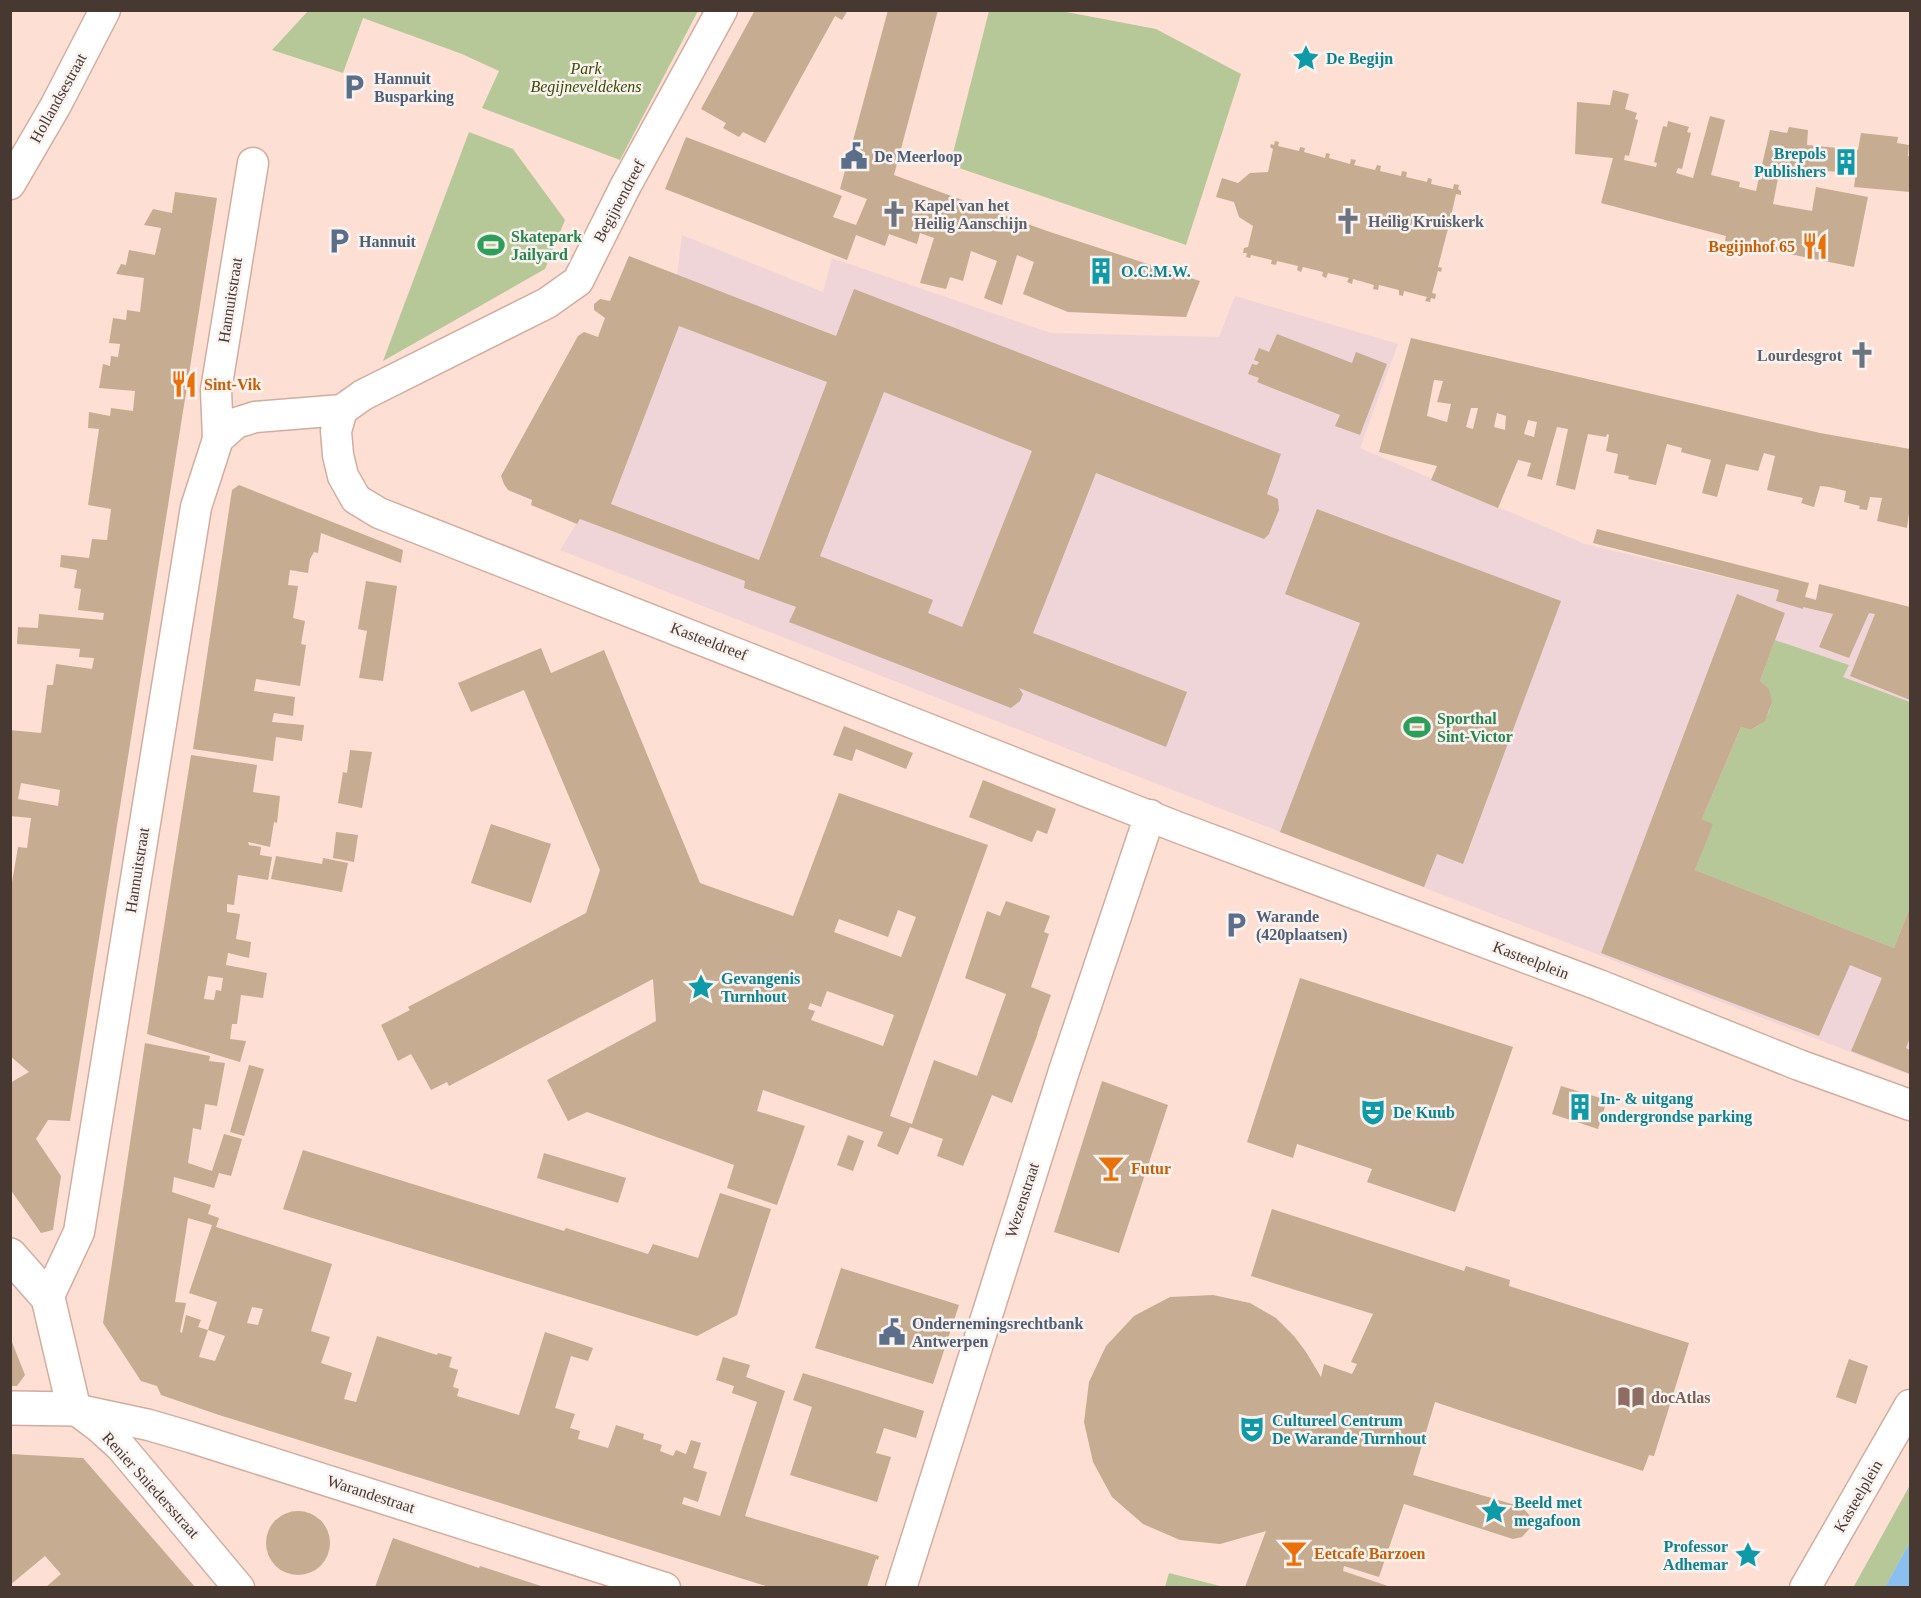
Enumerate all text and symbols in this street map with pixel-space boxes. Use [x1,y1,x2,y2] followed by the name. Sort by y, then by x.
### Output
[1291,43,1321,73] place icon: De Begijn
[26,50,90,146] street label: Hollandsestraat
[1326,50,1393,68] place label: De Begijn
[530,60,642,96] park label: Park Begijneveldekens
[374,70,454,106] place label: Hannuit Busparking
[339,72,369,102] parking icon: Hannuit Busparking
[839,141,869,171] public building icon: De Meerloop
[1754,145,1826,180] place label: Brepols Publishers
[1831,147,1861,177] building icon: Brepols Publishers
[874,148,963,166] place label: De Meerloop
[590,156,649,245] street label: Begijnendreef
[914,197,1027,233] place label: Kapel van het Heilig Aanschijn
[879,199,909,229] church icon: Kapel van het Heilig Aanschijn
[1333,206,1363,236] church icon: Heilig Kruiskerk
[1368,213,1484,231] place label: Heilig Kruiskerk
[324,226,354,256] parking icon: Hannuit
[511,228,582,264] place label: Skatepark Jailyard
[476,230,506,260] sports icon: Skatepark Jailyard
[1800,231,1830,261] restaurant icon: Begijnhof 65
[359,233,417,250] place label: Hannuit
[1708,238,1795,256] place label: Begijnhof 65
[215,256,245,344] street label: Hannuitstraat
[1086,256,1116,286] building icon: O.C.M.W.
[1121,263,1191,280] place label: O.C.M.W.
[1847,340,1877,370] church icon: Lourdesgrot
[1757,347,1843,365] place label: Lourdesgrot
[169,369,199,399] restaurant icon: Sint-Vik
[204,376,261,393] place label: Sint-Vik
[668,619,750,664] street label: Kasteeldreef
[1437,710,1513,745] place label: Sporthal Sint-Victor
[1402,712,1432,742] sports icon: Sporthal Sint-Victor
[122,826,152,914] street label: Hannuitstraat
[1256,908,1348,944] place label: Warande (420plaatsen)
[1221,910,1251,940] parking icon: Warande (420plaatsen)
[1490,938,1571,983] street label: Kasteelplein
[721,970,800,1005] place label: Gevangenis Turnhout
[686,972,716,1002] place icon: Gevangenis Turnhout
[1600,1090,1752,1126] place label: In- & uitgang ondergrondse parking
[1565,1092,1595,1122] building icon: In- & uitgang ondergrondse parking
[1358,1097,1388,1127] theatre icon: De Kuub
[1393,1104,1455,1121] place label: De Kuub
[1096,1153,1126,1183] bar icon: Futur
[1002,1160,1042,1240] street label: Wezenstraat
[1131,1160,1171,1177] place label: Futur
[912,1315,1083,1351] place label: Ondernemingsrechtbank Antwerpen
[877,1317,907,1347] public building icon: Ondernemingsrechtbank Antwerpen
[1616,1382,1646,1412] library icon: docAtlas
[1651,1389,1711,1406] place label: docAtlas
[1272,1412,1427,1447] place label: Cultureel Centrum De Warande Turnhout
[1237,1414,1267,1444] theatre icon: Cultureel Centrum De Warande Turnhout
[99,1429,203,1542] street label: Renier Sniedersstraat
[1831,1457,1886,1535] street label: Kasteelplein
[325,1472,417,1516] street label: Warandestraat
[1514,1494,1583,1530] place label: Beeld met megafoon
[1479,1496,1509,1526] place icon: Beeld met megafoon
[1279,1538,1309,1568] bar icon: Eetcafe Barzoen
[1663,1538,1728,1573] place label: Professor Adhemar
[1733,1540,1763,1570] place icon: Professor Adhemar
[1314,1545,1426,1562] place label: Eetcafe Barzoen

